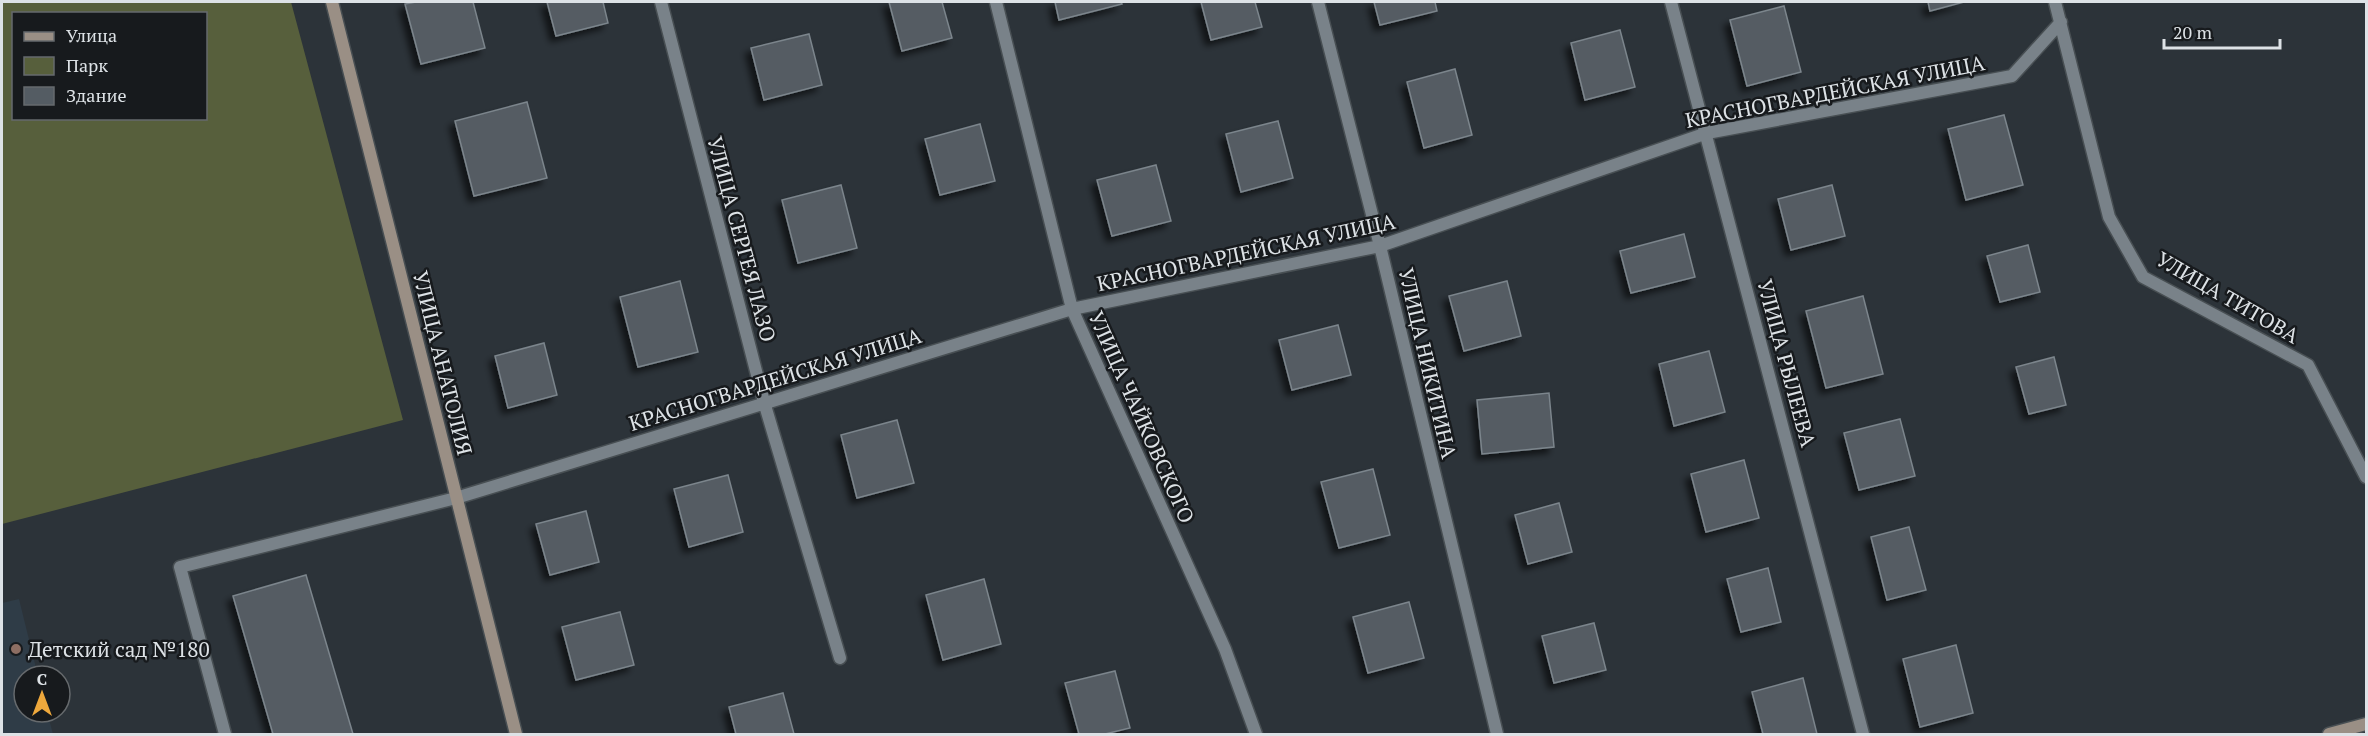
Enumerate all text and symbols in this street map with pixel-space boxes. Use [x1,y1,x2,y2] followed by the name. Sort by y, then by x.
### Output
[12,12,207,120] legend
[2164,12,2280,50] scale bar
[2173,20,2213,44] text: 20 m
[66,23,117,47] text: Улица
[1683,48,1988,134] street label: КРАСНОГВАРДЕЙСКАЯ УЛИЦА
[66,53,108,77] text: Парк
[66,83,126,107] text: Здание
[701,133,783,345] street label: УЛИЦА СЕРГЕЯ ЛАЗО
[1094,207,1398,297] street label: КРАСНОГВАРДЕЙСКАЯ УЛИЦА
[2151,245,2305,350] street label: УЛИЦА ТИТОВА
[1392,265,1464,462] street label: УЛИЦА НИКИТИНА
[407,268,479,458] street label: УЛИЦА АНАТОЛИЯ
[1751,276,1823,451] street label: УЛИЦА РЫЛЕЕВА
[1083,307,1201,527] street label: УЛИЦА ЧАЙКОВСКОГО
[625,321,925,437] street label: КРАСНОГВАРДЕЙСКАЯ УЛИЦА
[28,635,210,663] place label: Детский сад №180
[9,642,23,656] marker: Детский сад №180
[12,664,72,724] north arrow
[37,668,47,690] text: С

